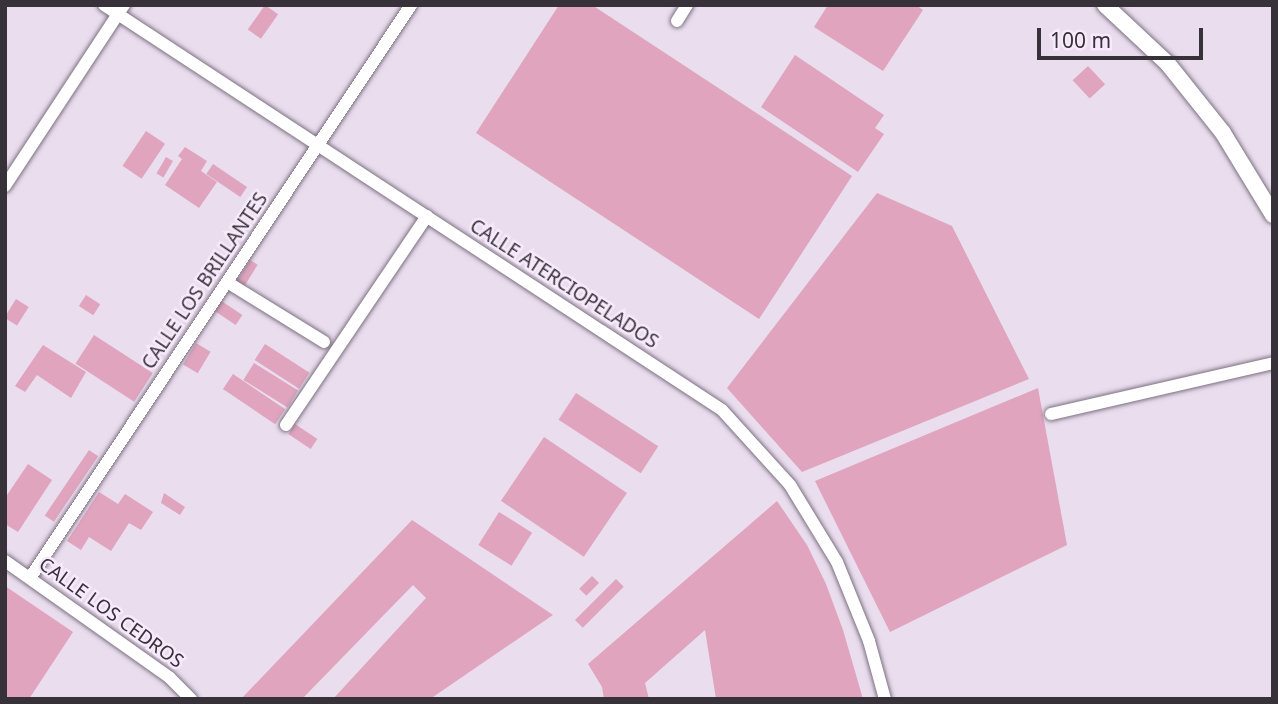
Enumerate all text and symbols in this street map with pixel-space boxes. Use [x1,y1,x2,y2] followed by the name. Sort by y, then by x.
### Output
[1040,14,1206,58] scale bar
[1050,26,1111,54] text: 100 m
[137,188,273,374] street label: CALLE LOS BRILLANTES
[466,215,662,353] street label: CALLE ATERCIOPELADOS
[34,553,188,673] street label: CALLE LOS CEDROS

